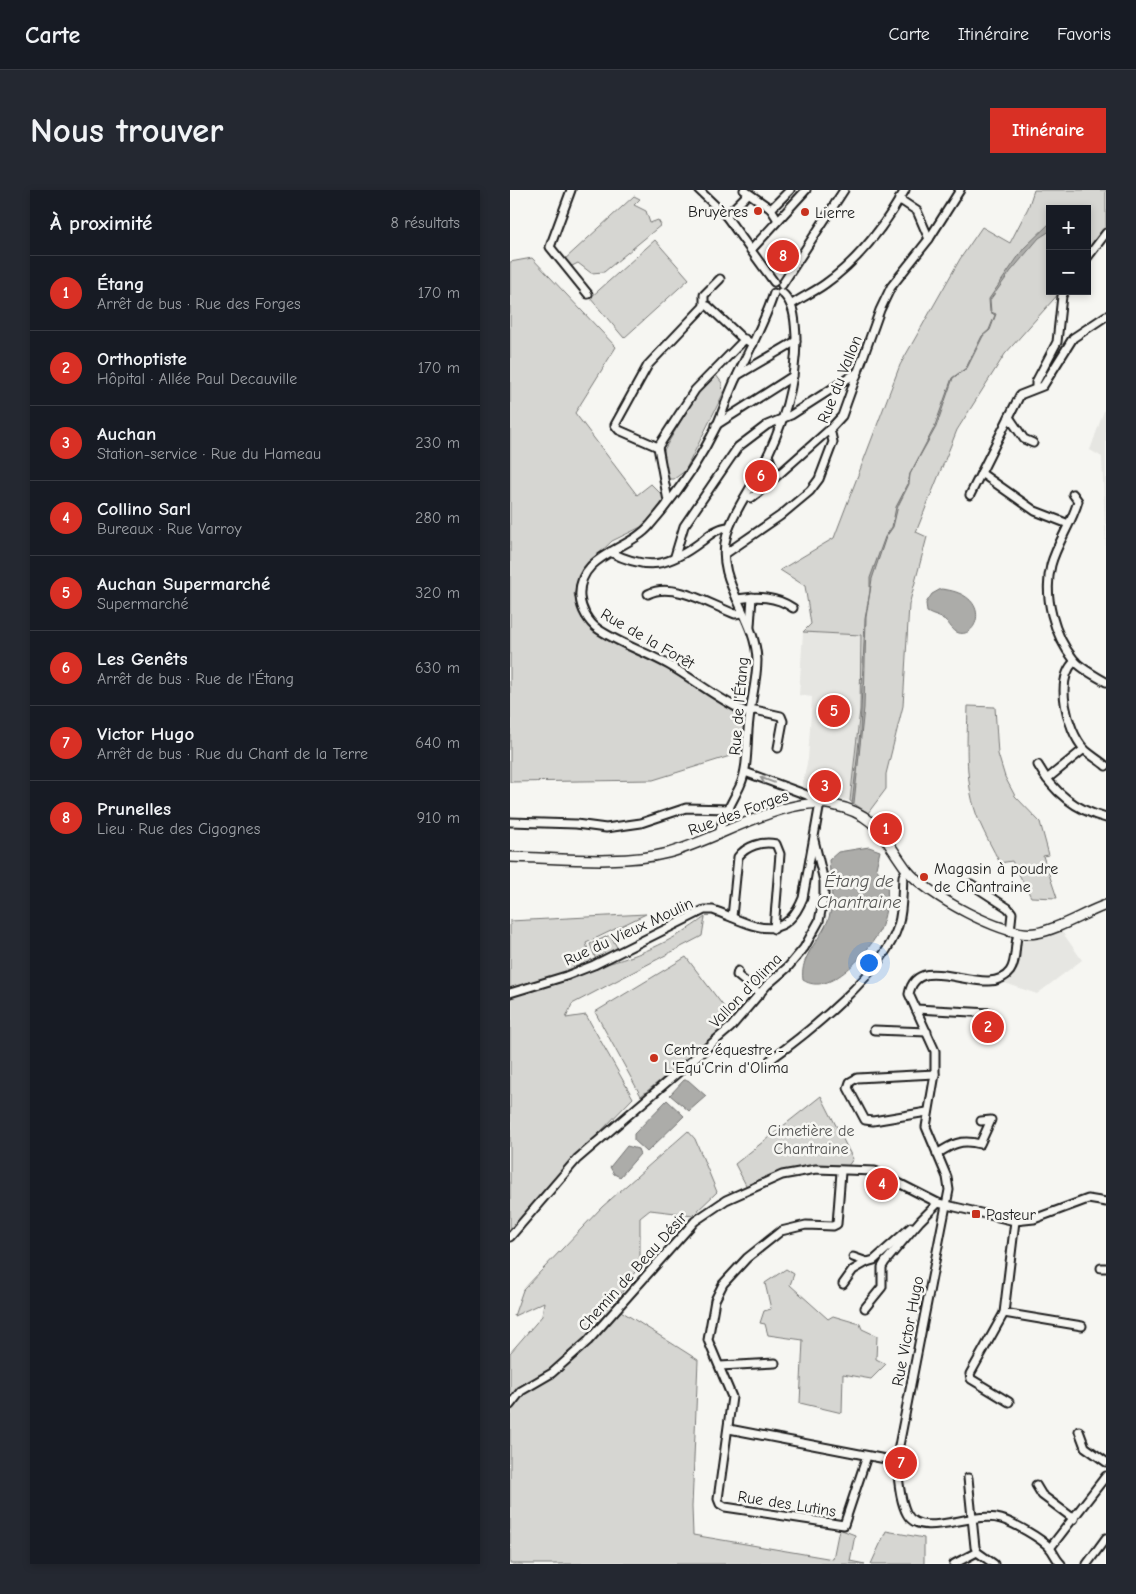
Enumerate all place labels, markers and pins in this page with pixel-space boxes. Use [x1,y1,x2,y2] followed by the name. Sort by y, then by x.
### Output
[688,203,748,221] place label: Bruyères
[815,204,855,222] place label: Lierre
[752,205,764,217] marker: Bruyères
[799,206,811,218] marker: Lierre
[767,237,799,275] pin: 8
[745,457,777,495] pin: 6
[818,692,850,730] pin: 5
[809,767,841,805] pin: 3
[870,810,902,848] pin: 1
[934,860,1058,896] place label: Magasin à poudre de Chantraine
[918,871,930,883] marker: Magasin à poudre de Chantraine
[972,1008,1004,1046] pin: 2
[664,1041,789,1077] place label: Centre équestre - L'Equ'Crin d'Olima
[648,1052,660,1064] marker: Centre équestre - L'Equ'Crin d'Olima
[866,1165,898,1203] pin: 4
[986,1206,1037,1224] place label: Pasteur
[970,1208,982,1220] marker: Pasteur
[885,1444,917,1482] pin: 7

